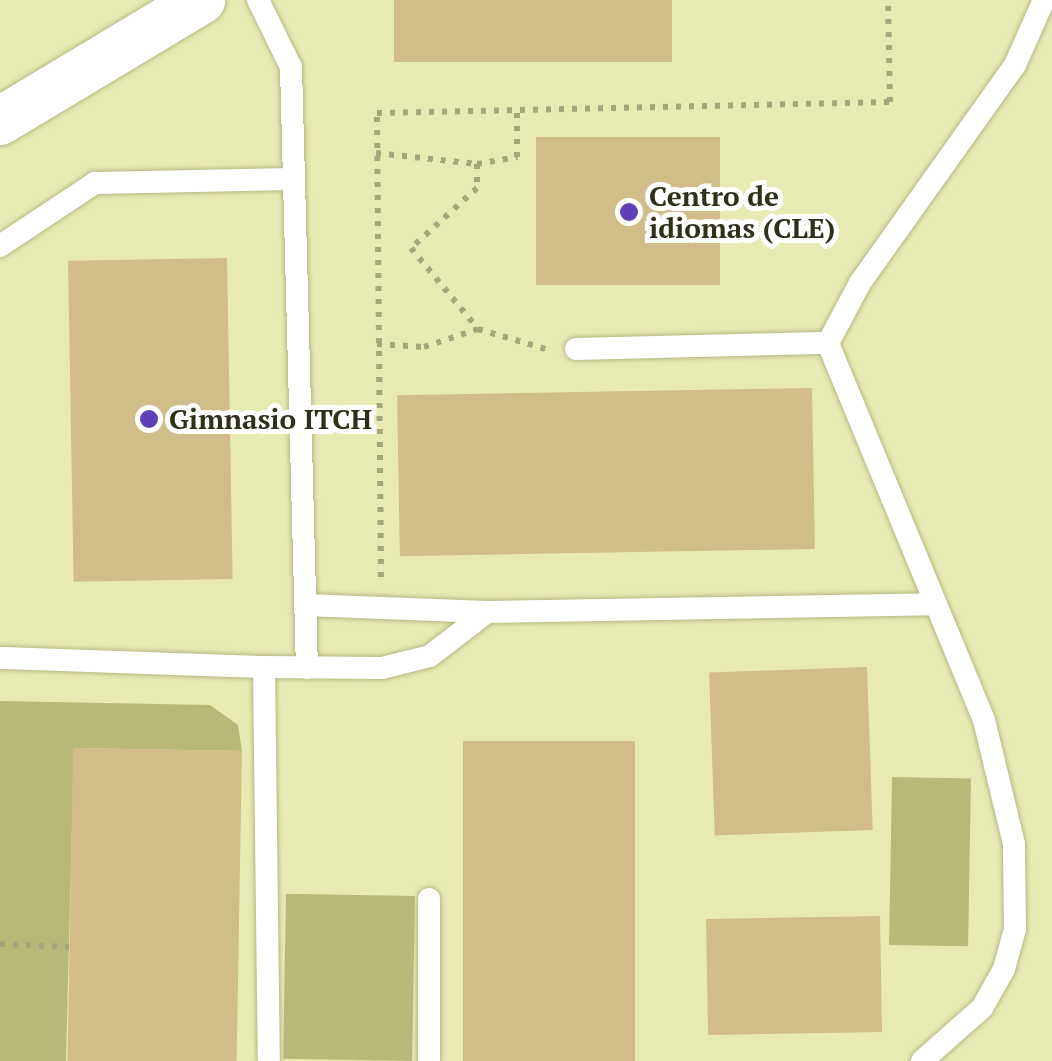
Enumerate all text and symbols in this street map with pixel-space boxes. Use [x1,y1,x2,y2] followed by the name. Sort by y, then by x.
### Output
[649,179,835,245] place label: Centro de idiomas (CLE)
[618,201,640,223] marker: Centro de idiomas (CLE)
[169,402,372,436] place label: Gimnasio ITCH
[138,408,160,430] marker: Gimnasio ITCH

